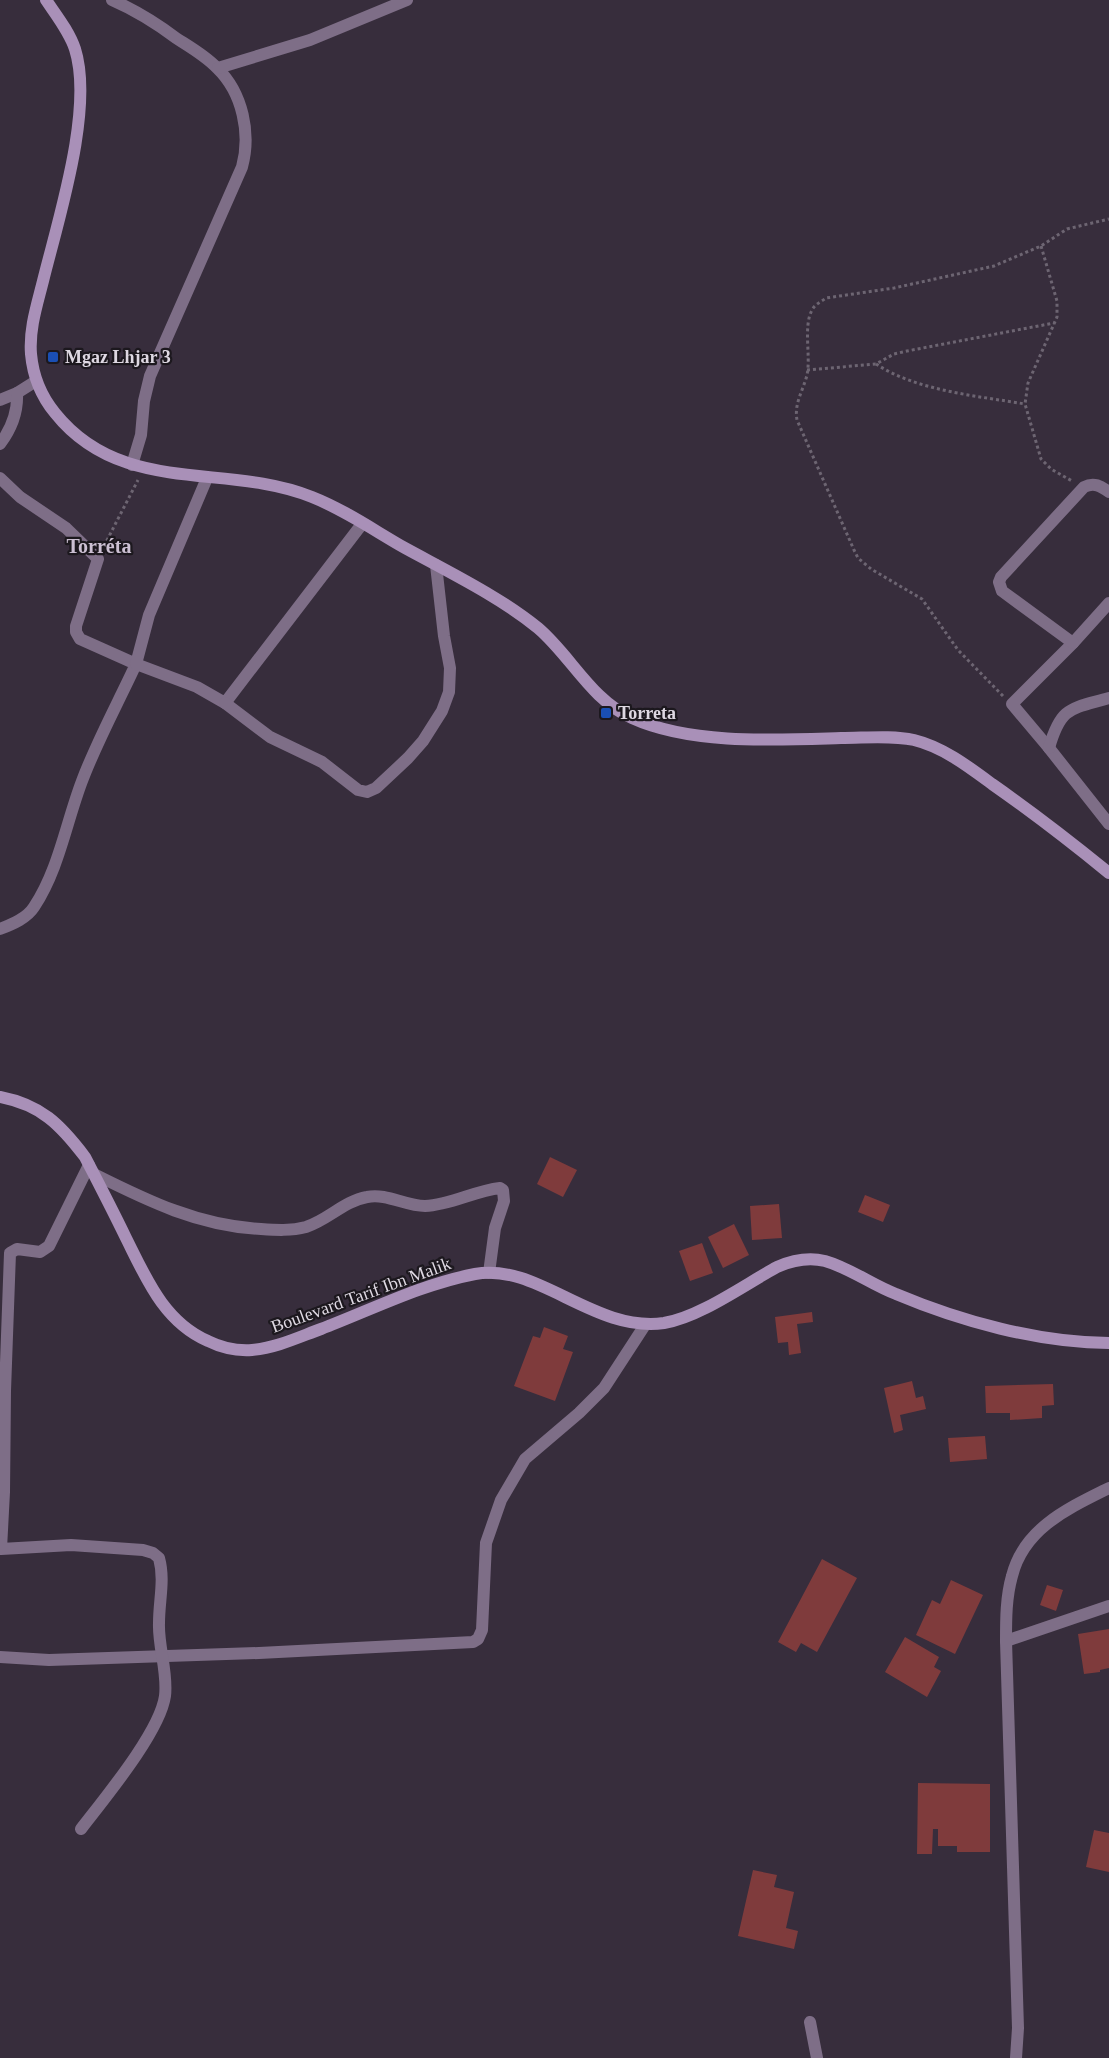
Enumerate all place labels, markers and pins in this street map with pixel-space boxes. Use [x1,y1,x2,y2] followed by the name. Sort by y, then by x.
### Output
[65,347,171,367] place label: Mgaz Lhjar 3
[46,350,60,364] marker: Mgaz Lhjar 3
[618,703,676,723] place label: Torreta
[599,706,613,720] marker: Torreta

